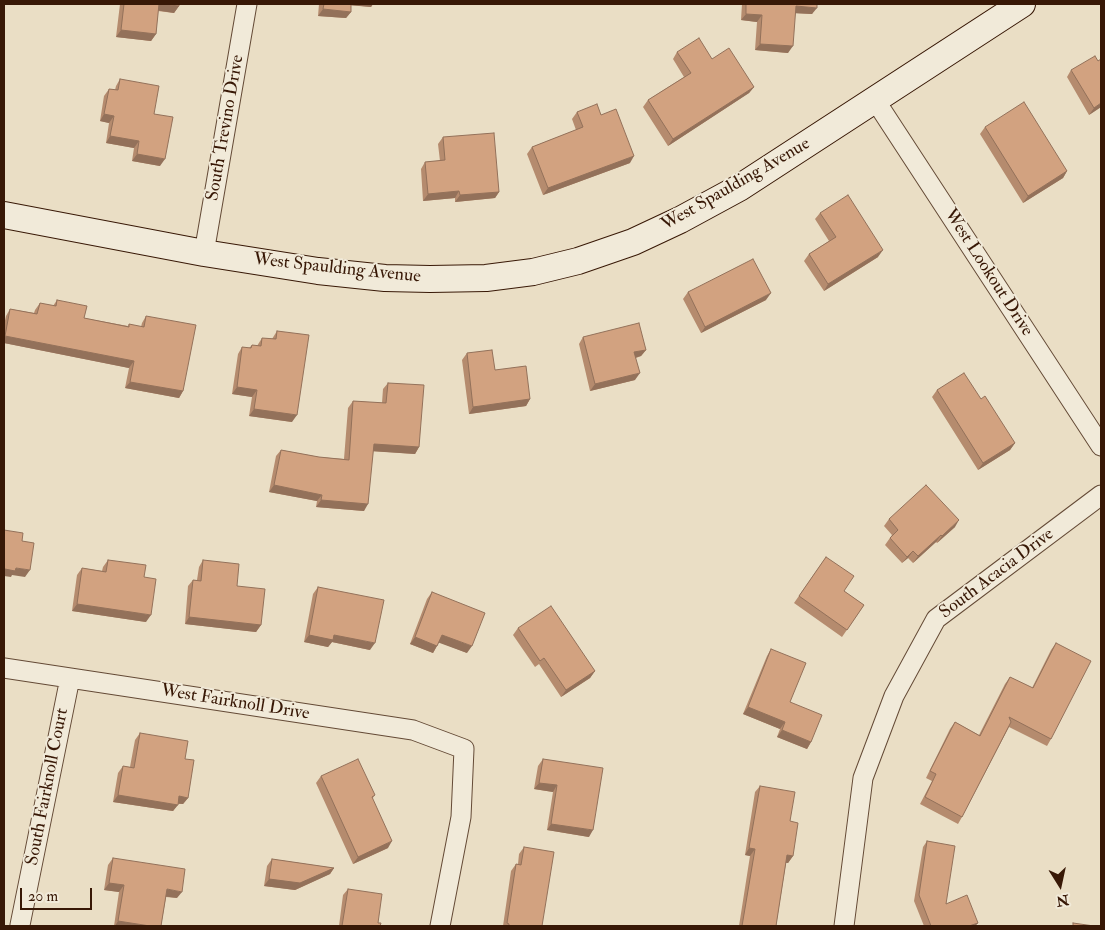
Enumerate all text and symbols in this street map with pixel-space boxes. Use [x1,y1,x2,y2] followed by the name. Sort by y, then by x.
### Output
[203,53,249,203] street label: South Trevino Drive
[658,134,814,236] street label: West Spaulding Avenue
[939,205,1037,341] street label: West Lookout Drive
[252,249,422,289] street label: West Spaulding Avenue
[936,524,1058,624] street label: South Acacia Drive
[159,681,311,725] street label: West Fairknoll Drive
[22,707,74,867] street label: South Fairknoll Court
[1035,860,1085,910] north arrow
[22,878,95,910] scale bar
[28,887,58,906] text: 20 m
[1055,891,1070,910] text: N

